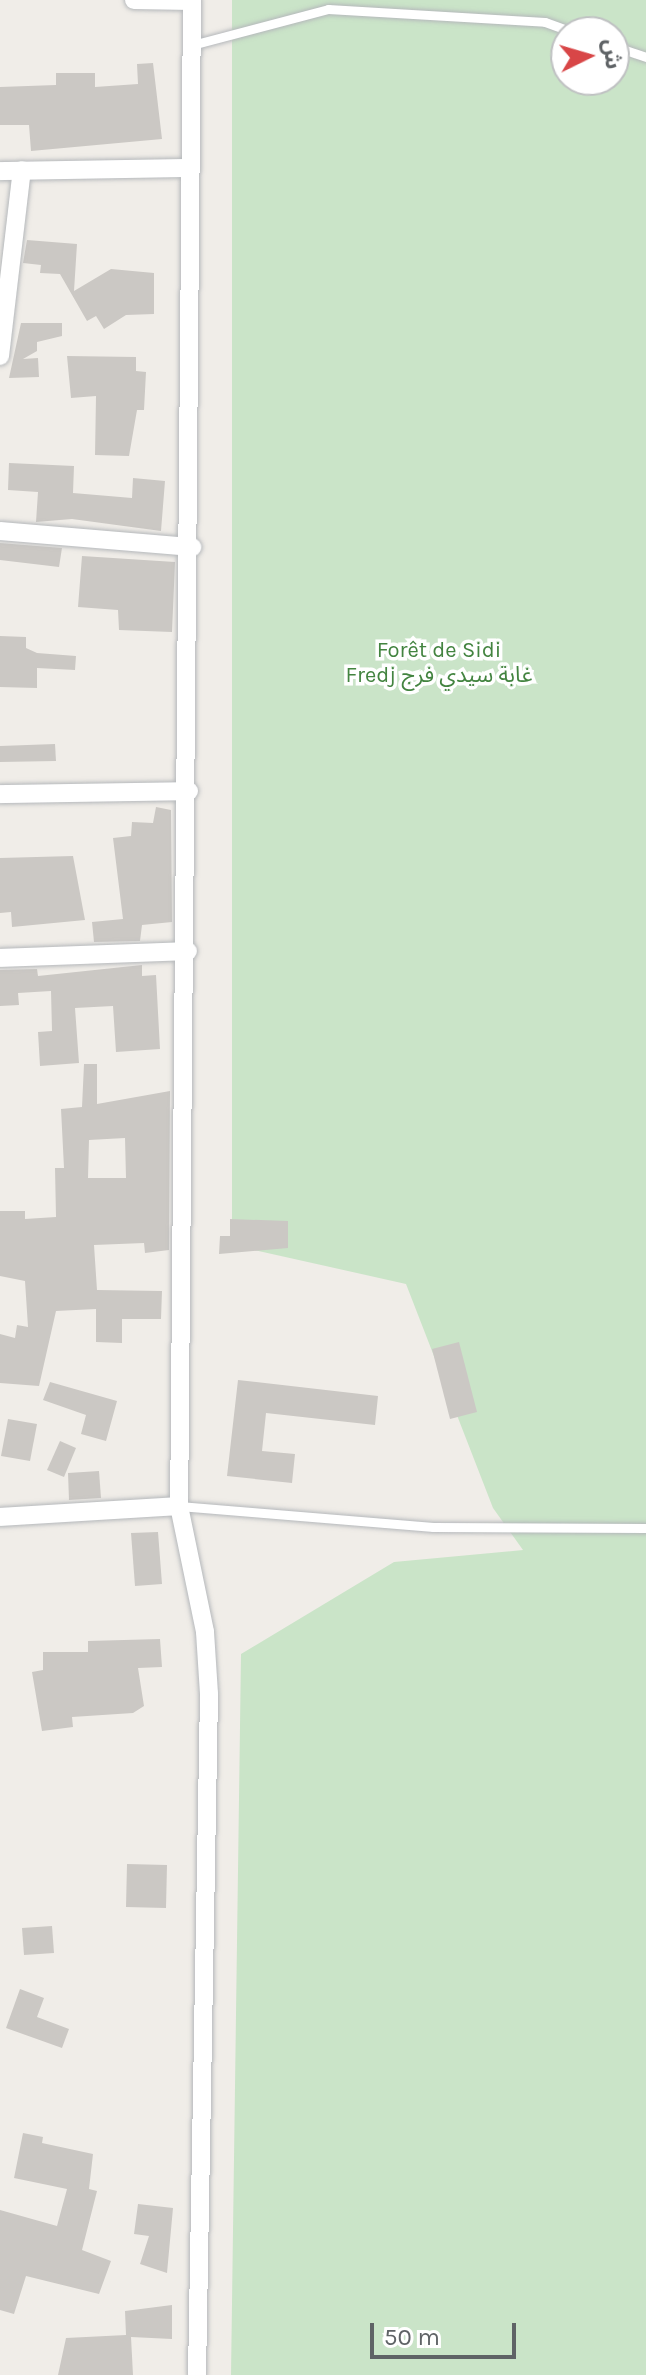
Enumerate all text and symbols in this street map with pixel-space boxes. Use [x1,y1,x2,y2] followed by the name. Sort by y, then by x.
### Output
[550,16,630,96] north arrow
[598,38,626,70] text: ش
[346,637,532,688] park label: Forêt de Sidi Fredj غابة سيدي فرج
[374,2307,520,2357] scale bar
[384,2323,440,2351] text: 50 m

